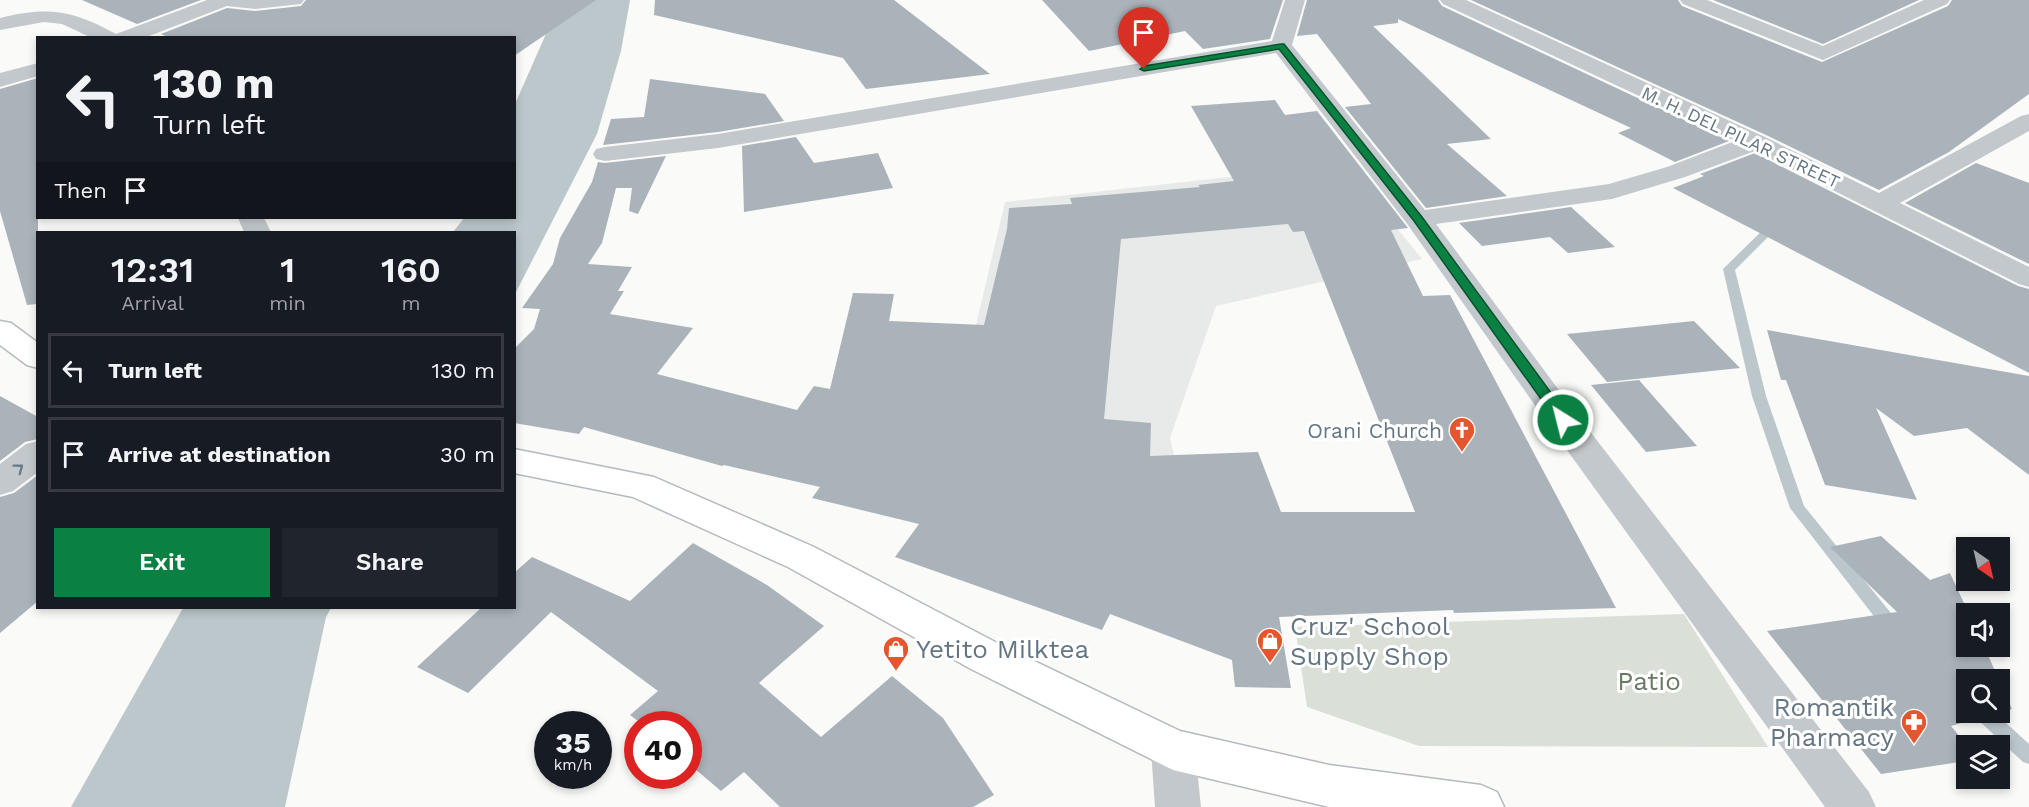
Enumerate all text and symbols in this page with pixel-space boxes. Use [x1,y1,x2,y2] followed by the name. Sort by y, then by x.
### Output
[1118,7,1169,69] pin
[1127,16,1160,49] icon: arrive
[153,59,275,108] text: 130 m
[54,60,132,138] icon: left
[1639,82,1843,192] street label: M. H. DEL PILAR STREET
[153,109,265,141] text: Turn left
[119,174,152,207] icon: arrive
[54,178,107,203] text: Then
[111,249,194,291] text: 12:31
[280,249,295,291] text: 1
[381,249,441,291] text: 160
[121,291,184,315] text: Arrival
[269,291,306,315] text: min
[401,291,421,315] text: m
[57,354,90,387] icon: left
[108,358,202,383] text: Turn left
[431,358,495,383] text: 130 m
[1531,388,1595,452] position arrow
[1447,415,1477,453] church icon: Orani Church
[1307,418,1442,443] place label: Orani Church
[57,438,90,471] icon: arrive
[108,442,331,467] text: Arrive at destination
[440,442,495,467] text: 30 m
[12,464,23,475] one-way arrow
[54,528,270,597] button: Exit
[282,528,498,597] button: Share
[1956,537,2010,591] north arrow
[1956,537,2010,789] map controls
[1956,603,2010,657] button: sound
[1290,611,1450,671] place label: Cruz' School Supply Shop
[1255,626,1285,664] shop icon: Cruz' School Supply Shop
[881,634,911,672] shop icon: Yetito Milktea
[916,634,1089,664] place label: Yetito Milktea
[1617,666,1681,696] park label: Patio
[1956,669,2010,723] button: search
[1770,692,1895,752] place label: Romantik Pharmacy
[1899,707,1929,745] pharmacy icon: Romantik Pharmacy
[624,711,702,789] speed limit sign: 40
[555,725,591,760] text: 35
[1956,735,2010,789] button: layers
[554,756,592,774] text: km/h

